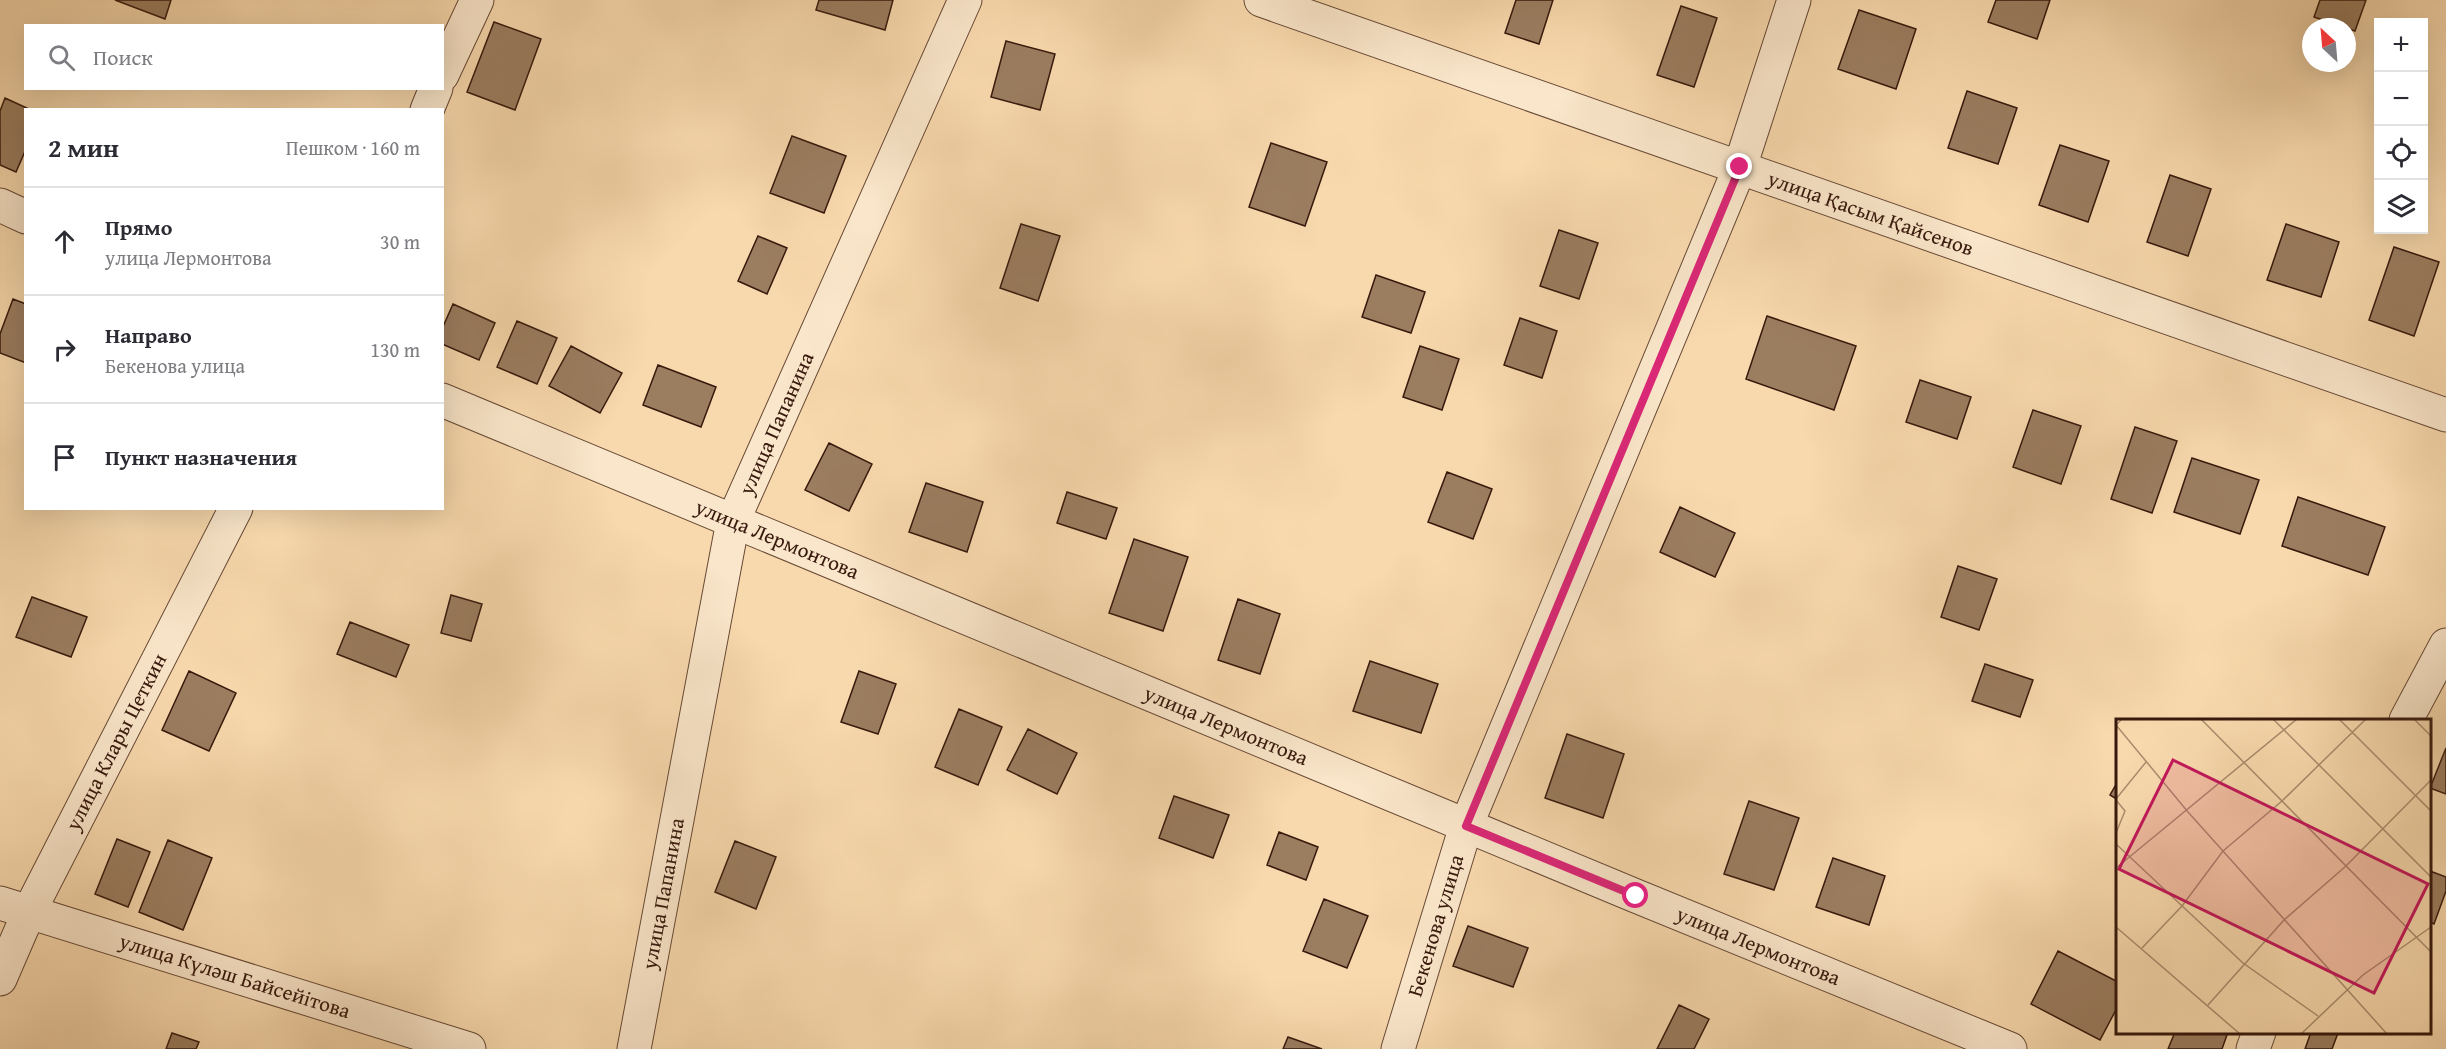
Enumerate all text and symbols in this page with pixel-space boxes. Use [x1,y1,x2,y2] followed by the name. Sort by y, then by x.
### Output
[2302,18,2356,72] north arrow
[2374,18,2428,234] map controls
[2374,18,2428,72] button: +
[24,24,444,90] search box
[45,41,78,74] icon: search
[93,41,153,73] text: Поиск
[2374,72,2428,126] button: −
[2374,126,2428,180] button: locate
[48,128,119,167] text: 2 мин
[286,133,420,162] text: Пешком · 160 m
[1726,153,1752,179] route end
[1763,162,1978,263] street label: улица Қасым Қайсенов
[2374,180,2428,234] button: layers
[105,211,172,243] text: Прямо
[48,225,81,258] icon: ahead
[380,227,420,256] text: 30 m
[105,243,272,272] text: улица Лермонтова
[105,319,192,351] text: Направо
[48,333,81,366] icon: right
[370,335,420,364] text: 130 m
[730,347,821,501] street label: улица Папанина
[105,351,245,380] text: Бекенова улица
[48,441,81,474] icon: arrive
[105,441,297,473] text: Пункт назначения
[690,491,864,587] street label: улица Лермонтова
[57,648,174,837] street label: улица Клары Цеткин
[1139,677,1313,773] street label: улица Лермонтова
[2116,719,2431,1034] inset map
[633,815,692,973] street label: улица Папанина
[1399,851,1471,1000] street label: Бекенова улица
[1622,882,1648,908] route start
[1671,898,1845,993] street label: улица Лермонтова
[115,925,354,1026] street label: улица Күләш Байсейітова

